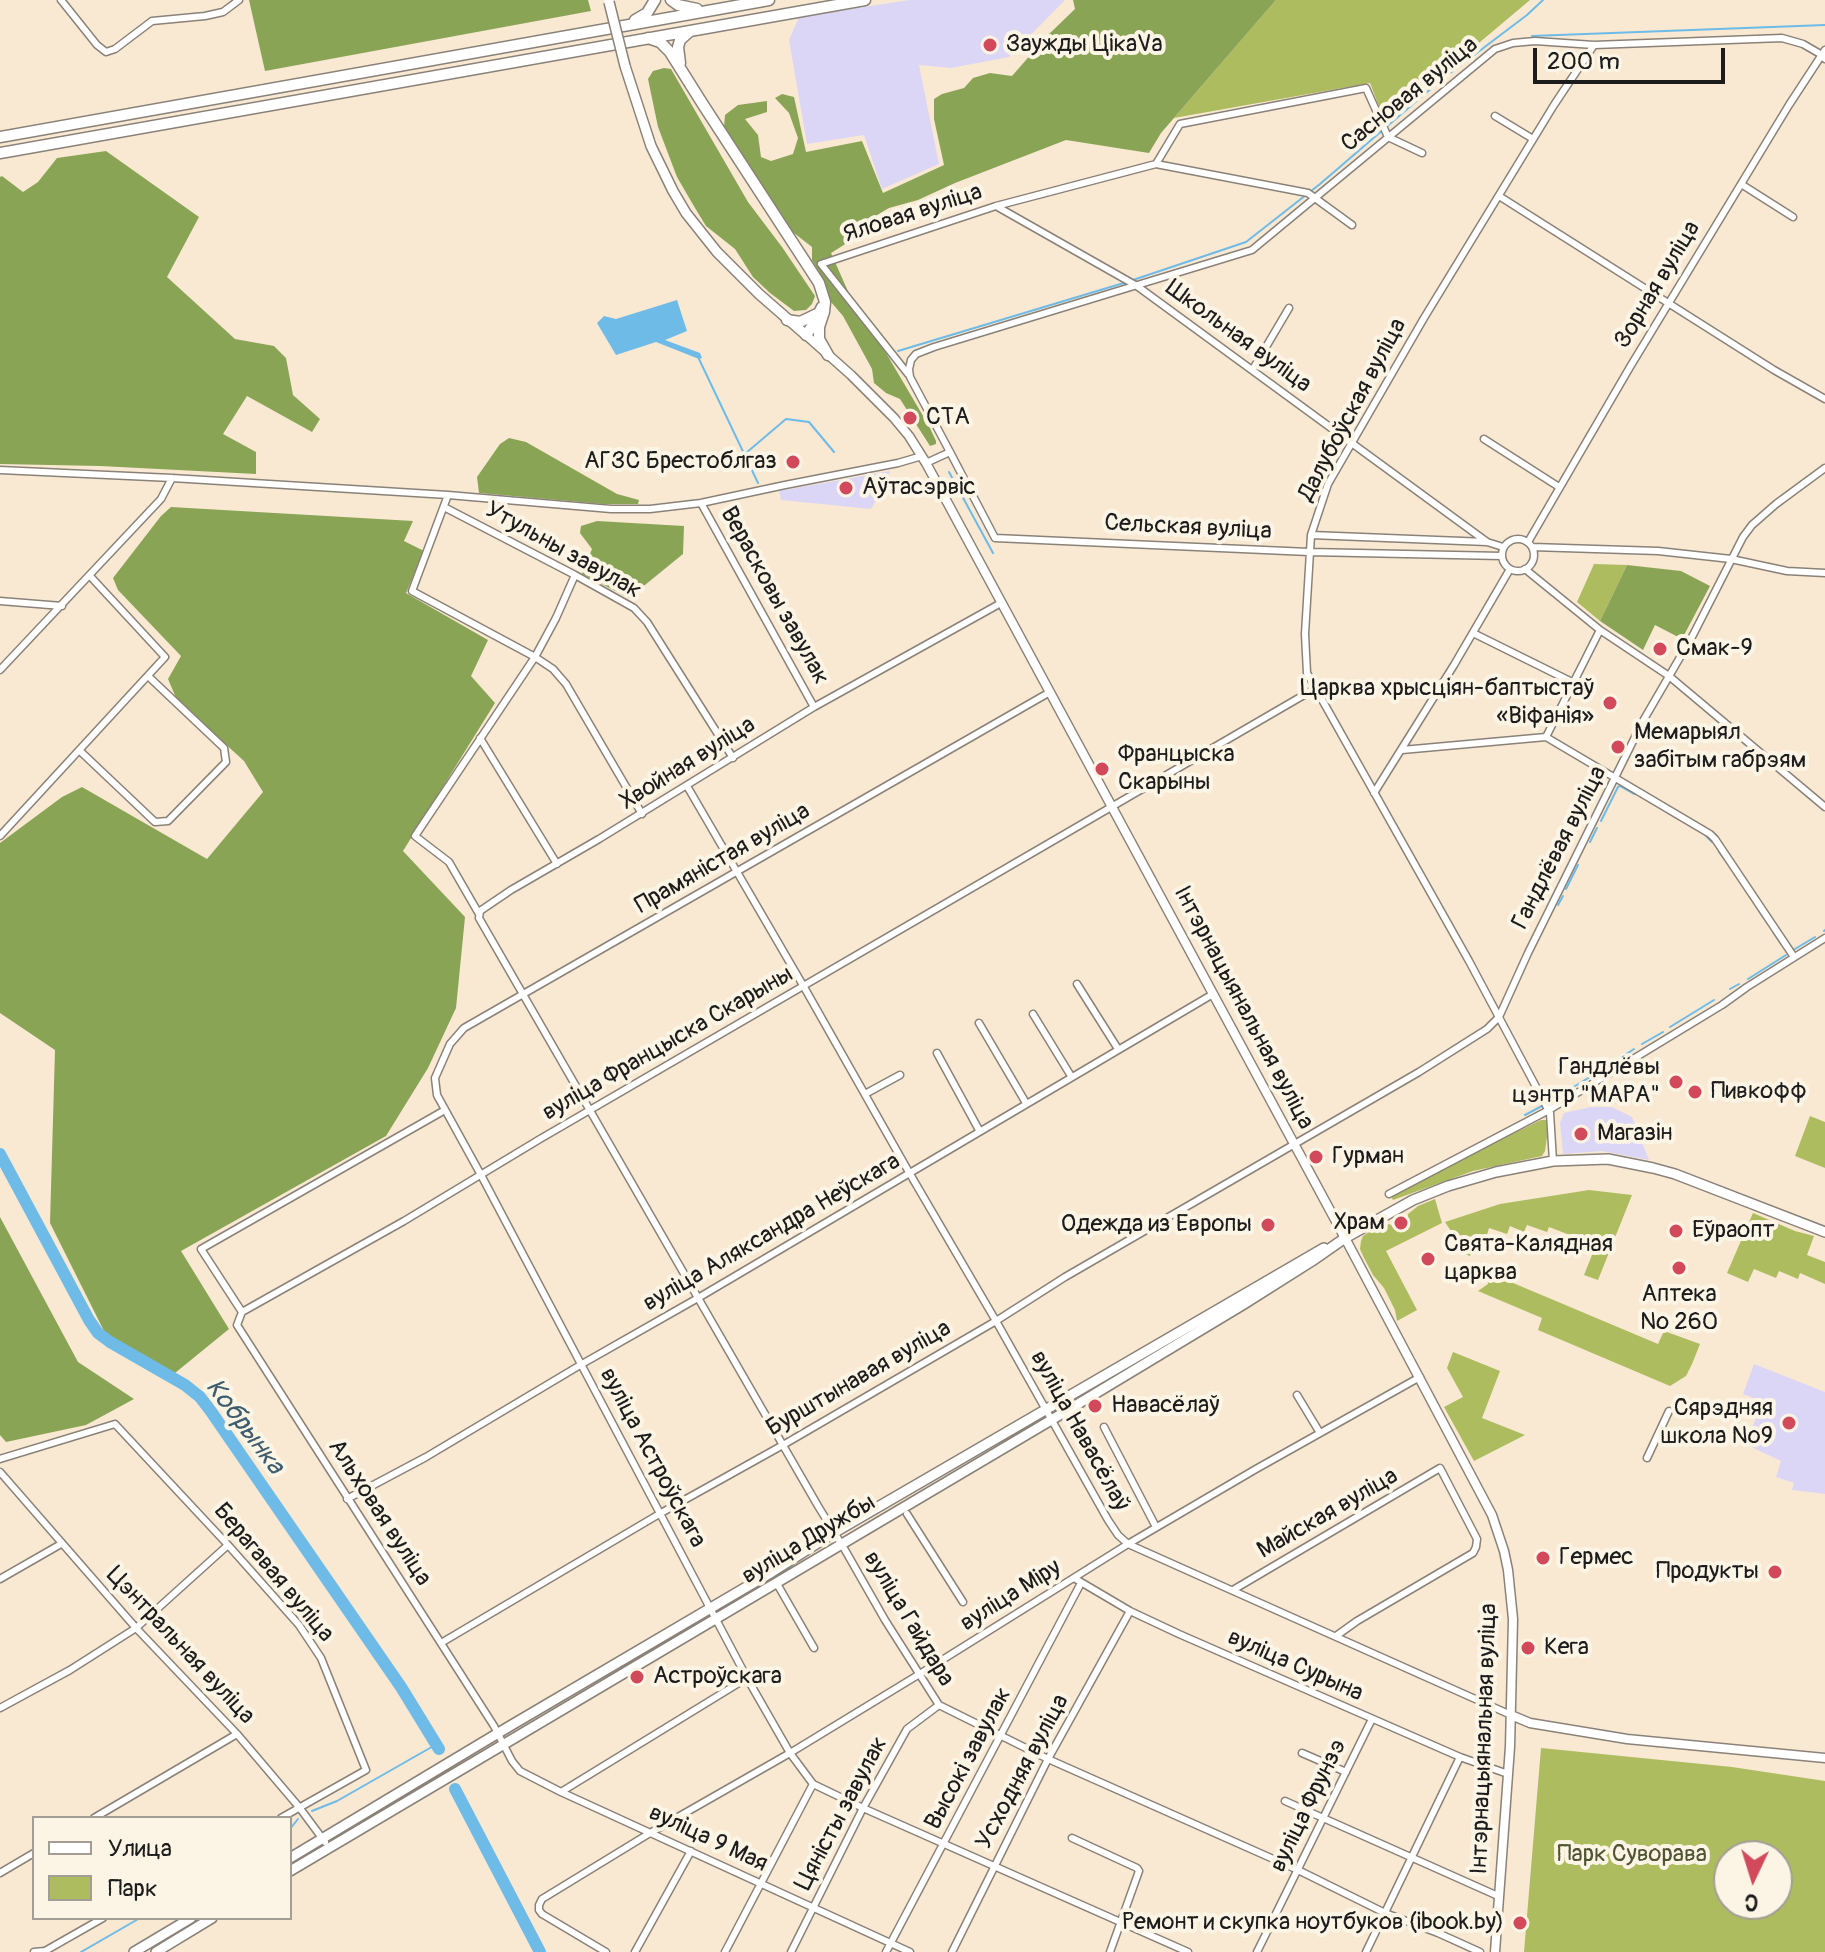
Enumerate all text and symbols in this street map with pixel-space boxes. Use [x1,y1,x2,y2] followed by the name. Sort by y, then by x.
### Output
[1006,31,1163,59] place label: Заужды ЦікаVа
[1336,31,1484,159] street label: Сасновая вуліца
[1537,32,1729,82] scale bar
[981,36,999,54] marker: Заужды ЦікаVа
[1547,47,1620,76] text: 200 m
[840,178,986,250] street label: Яловая вуліца
[1609,216,1707,354] street label: Зорная вуліца
[1159,274,1317,400] street label: Школьная вуліца
[1293,314,1413,506] street label: Далубоўская вуліца
[926,404,970,432] place label: СТА
[901,409,919,427] marker: СТА
[584,448,777,476] place label: АГЗС Брестоблгаз
[784,453,802,471] marker: АГЗС Брестоблгаз
[862,474,976,502] place label: Аўтасэрвіс
[837,479,855,497] marker: Аўтасэрвіс
[480,496,646,606] street label: Утульны завулак
[713,502,835,690] street label: Верасковы завулак
[1104,509,1272,547] street label: Сельская вуліца
[1676,635,1753,663] place label: Смак-9
[1651,640,1669,658] marker: Смак-9
[1300,675,1594,731] place label: Царква хрысціян-баптыстаў «Віфанія»
[1601,694,1619,712] marker: Царква хрысціян-баптыстаў «Віфанія»
[615,711,761,817] street label: Хвойная вуліца
[1634,719,1806,775] place label: Мемарыял забітым габрэям
[1609,738,1627,756] marker: Мемарыял забітым габрэям
[1118,741,1235,797] place label: Францыска Скарыны
[1093,760,1111,778] marker: Францыска Скарыны
[1506,762,1614,934] street label: Гандлёвая вуліца
[631,797,815,921] street label: Прамяністая вуліца
[1167,881,1319,1135] street label: Інтэрнацыянальная вуліца
[537,960,799,1128] street label: вуліца Францыска Скарыны
[1512,1054,1660,1110] place label: Гандлёвы цэнтр "МАРА"
[1667,1073,1685,1091] marker: Гандлёвы цэнтр "МАРА"
[1711,1078,1807,1106] place label: Пивкофф
[1686,1083,1704,1101] marker: Пивкофф
[1597,1120,1673,1148] place label: Магазін
[1572,1125,1590,1143] marker: Магазін
[1332,1143,1404,1171] place label: Гурман
[638,1148,906,1318] street label: вуліца Аляксандра Неўскага
[1307,1148,1325,1166] marker: Гурман
[1334,1209,1385,1237] place label: Храм
[1061,1211,1252,1239] place label: Одежда из Европы
[1392,1214,1410,1232] marker: Храм
[1259,1216,1277,1234] marker: Одежда из Европы
[1692,1217,1774,1245] place label: Еўраопт
[1667,1222,1685,1240] marker: Еўраопт
[1444,1231,1613,1287] place label: Свята-Калядная царква
[1419,1250,1437,1268] marker: Свята-Калядная царква
[1670,1259,1688,1277] marker: Аптека № 260
[1640,1281,1718,1337] place label: Аптека № 260
[762,1314,956,1444] street label: Бурштынавая вуліца
[1023,1346,1135,1516] street label: вуліца Навасёлаў
[593,1363,711,1553] street label: вуліца Астроўскага
[198,1373,290,1481] water label: Кобрынка
[1111,1392,1220,1420] place label: Навасёлаў
[1660,1395,1773,1451] place label: Сярэдняя школа №9
[1086,1397,1104,1415] marker: Навасёлаў
[1780,1414,1798,1432] marker: Сярэдняя школа №9
[321,1434,437,1592] street label: Альховая вуліца
[1253,1462,1403,1566] street label: Майская вуліца
[737,1489,881,1591] street label: вуліца Дружбы
[206,1498,340,1648] street label: Берагавая вуліца
[1559,1544,1633,1572] place label: Гермес
[856,1546,960,1692] street label: вуліца Гайдара
[1534,1549,1552,1567] marker: Гермес
[955,1554,1067,1638] street label: вуліца Міру
[1656,1558,1759,1586] place label: Продукты
[100,1561,260,1731] street label: Цэнтральная вуліца
[1766,1563,1784,1581] marker: Продукты
[1466,1603,1504,1875] street label: Інтэрнацыянальная вуліца
[1223,1623,1367,1709] street label: вуліца Сурына
[1544,1634,1589,1662] place label: Кега
[1519,1639,1537,1657] marker: Кега
[653,1663,782,1691] place label: Астроўскага
[628,1668,646,1686] marker: Астроўскага
[919,1683,1019,1835] street label: Высокі завулак
[970,1690,1076,1854] street label: Усходняя вуліца
[789,1732,895,1896] street label: Цяністы завулак
[1264,1735,1354,1877] street label: вуліца Фрунзэ
[644,1799,772,1879] street label: вуліца 9 Мая
[32,1816,292,1920] legend
[108,1834,172,1863] text: Улица
[1713,1840,1793,1920] north arrow
[1557,1841,1707,1869] park label: Парк Суворава
[108,1874,157,1903] text: Парк
[1744,1888,1759,1916] text: С
[1122,1909,1504,1937] place label: Ремонт и скупка ноутбуков (ibook.by)
[1511,1914,1529,1932] marker: Ремонт и скупка ноутбуков (ibook.by)

